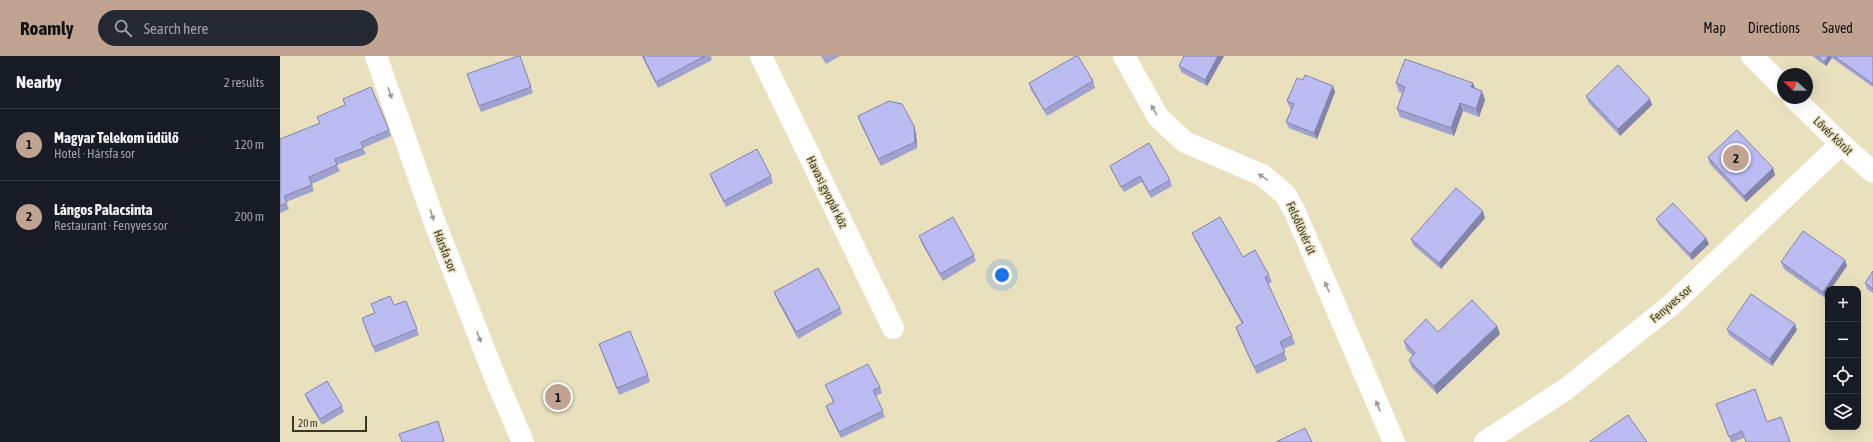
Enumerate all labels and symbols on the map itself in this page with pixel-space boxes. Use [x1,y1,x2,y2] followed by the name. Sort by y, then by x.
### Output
[1777,68,1813,104] north arrow
[387,87,393,99] one-way arrow
[1151,104,1158,116] one-way arrow
[1810,114,1856,158] street label: Lővér körút
[1723,143,1749,173] pin: 2
[803,154,851,231] street label: Havasi gyopár köz
[1258,173,1268,181] one-way arrow
[1283,199,1319,257] street label: Felsőlövér út
[429,210,435,222] one-way arrow
[431,228,460,275] street label: Hársfa sor
[992,265,1012,285] your location
[1323,280,1329,292] one-way arrow
[1647,282,1695,326] street label: Fenyves sor
[477,331,483,343] one-way arrow
[545,382,571,412] pin: 1
[1375,400,1381,412] one-way arrow
[292,414,367,433] scale bar

